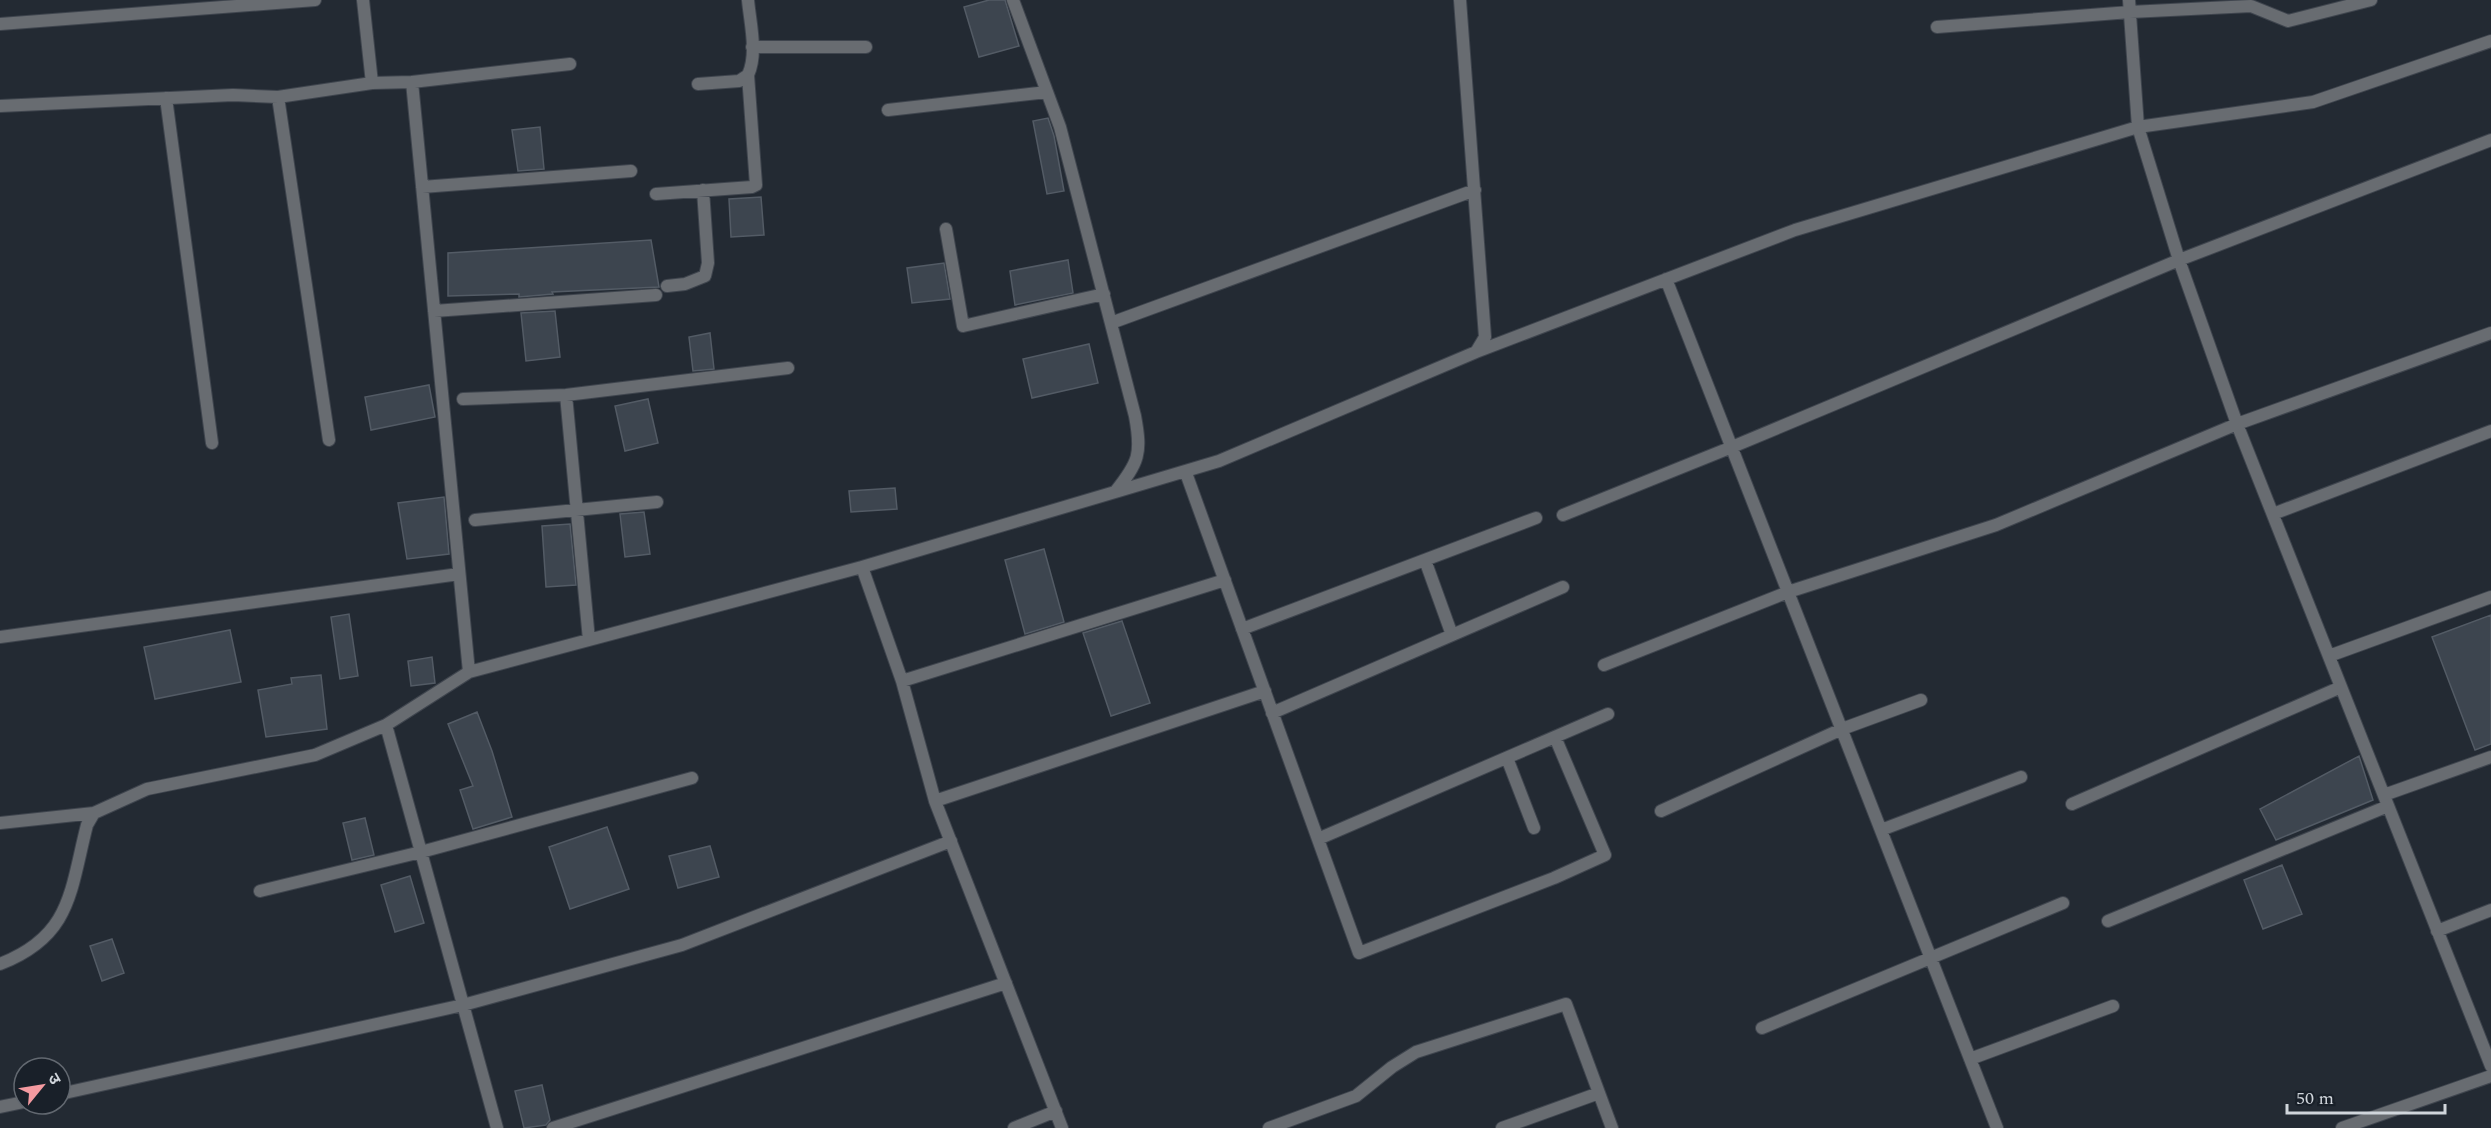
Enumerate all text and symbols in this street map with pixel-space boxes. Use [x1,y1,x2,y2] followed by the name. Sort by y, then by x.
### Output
[12,1056,72,1116] north arrow
[41,1069,67,1090] text: उ
[2287,1077,2444,1115] scale bar
[2296,1085,2334,1112] text: 50 m

